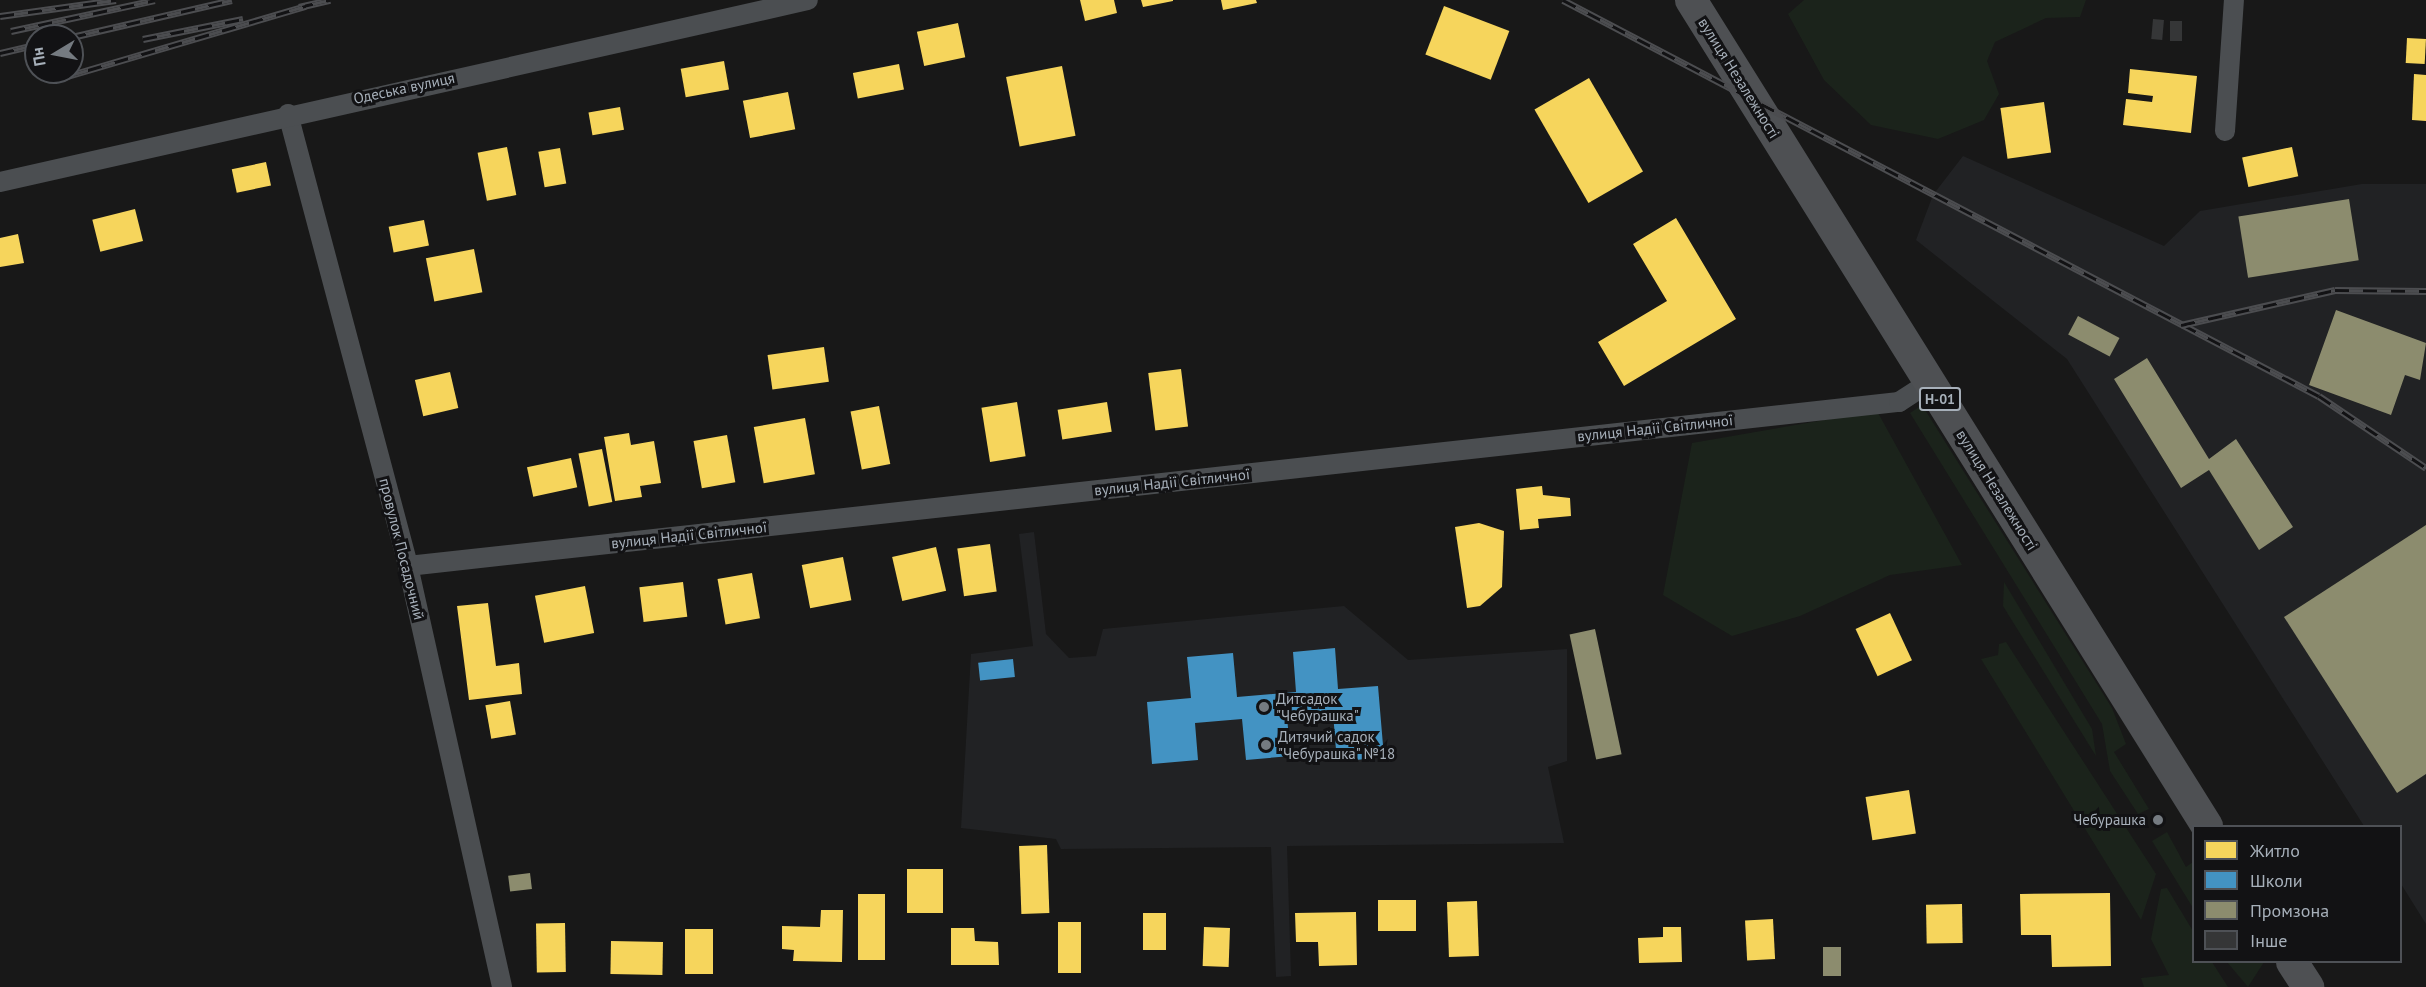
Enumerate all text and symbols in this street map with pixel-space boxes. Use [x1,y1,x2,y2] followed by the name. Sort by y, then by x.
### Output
[1695,14,1783,142] street label: вулиця Незалежності
[24,24,84,84] north arrow
[27,46,50,68] text: Пн
[352,68,456,108] street label: Одеська вулиця
[1918,388,1962,410] road number: Н-01
[1576,411,1734,445] street label: вулиця Надії Світличної
[1953,426,2041,554] street label: вулиця Незалежності
[1093,465,1251,499] street label: вулиця Надії Світличної
[376,476,428,622] street label: провулок Посадочний
[610,518,768,552] street label: вулиця Надії Світличної
[1276,689,1359,724] place label: Дитсадок "Чебурашка"
[1257,700,1271,714] marker: Дитсадок "Чебурашка"
[1278,727,1396,762] place label: Дитячий садок "Чебурашка" №18
[1259,738,1273,752] marker: Дитячий садок "Чебурашка" №18
[2073,811,2146,829] place label: Чебурашка
[2151,813,2165,827] marker: Чебурашка
[2192,825,2402,963] legend
[2250,839,2300,862] text: Житло
[2250,869,2303,892] text: Школи
[2250,899,2329,922] text: Промзона
[2250,929,2287,952] text: Інше

